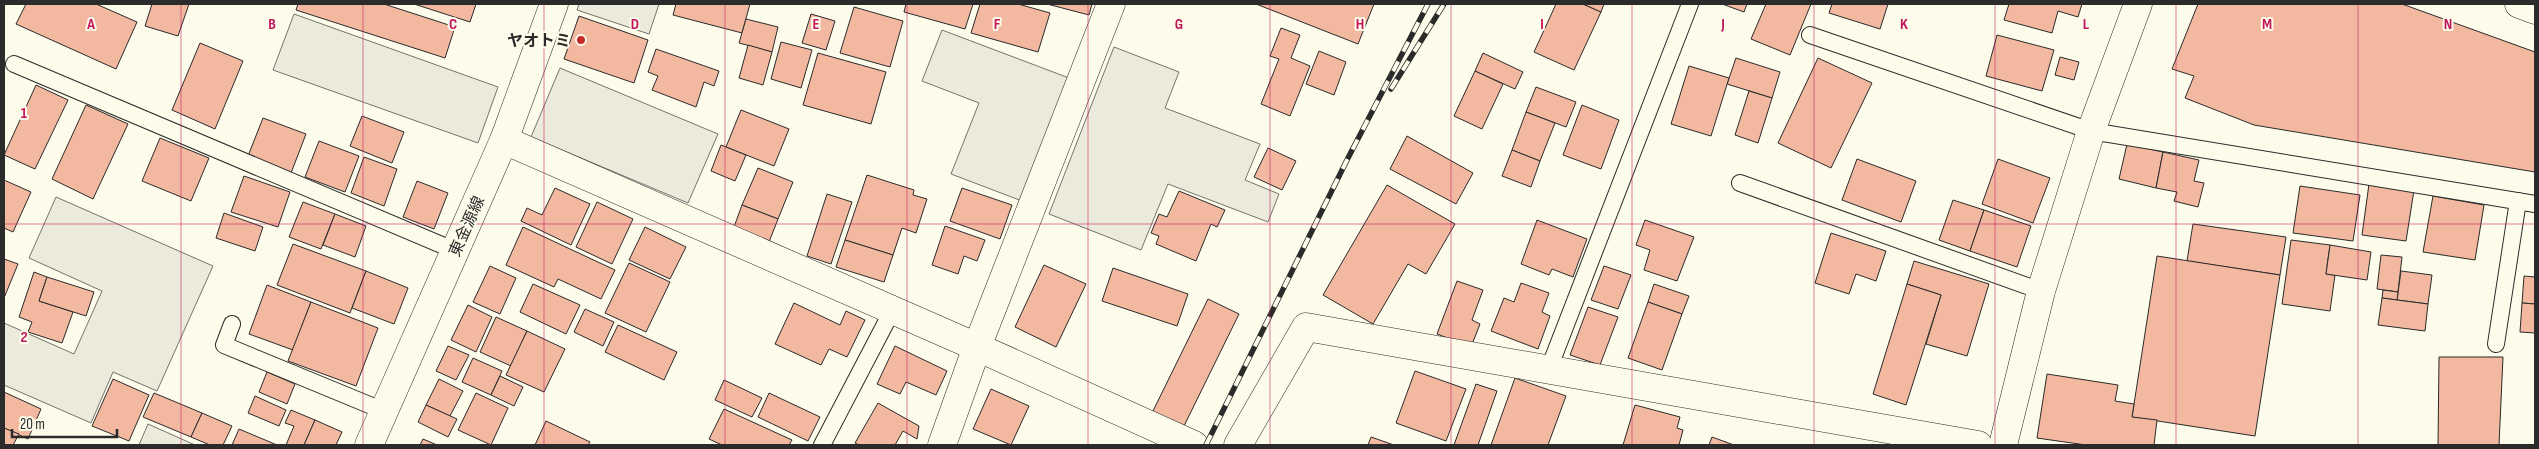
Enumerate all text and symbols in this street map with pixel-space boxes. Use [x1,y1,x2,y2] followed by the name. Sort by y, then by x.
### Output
[86,15,95,34] text: A
[268,15,276,34] text: B
[449,15,457,34] text: C
[631,15,639,34] text: D
[813,15,820,34] text: E
[994,15,1001,34] text: F
[1175,15,1183,34] text: G
[1356,15,1364,34] text: H
[1540,15,1544,34] text: I
[1720,15,1725,34] text: J
[1900,15,1908,34] text: K
[2083,15,2090,34] text: L
[2262,15,2272,34] text: M
[2444,15,2452,34] text: N
[507,32,571,51] place label: ヤオトミ
[575,34,587,46] marker: ヤオトミ
[21,104,28,123] text: 1
[446,194,489,260] street label: 東金源線
[20,328,28,347] text: 2
[12,406,118,438] scale bar
[20,415,45,434] text: 20 m

